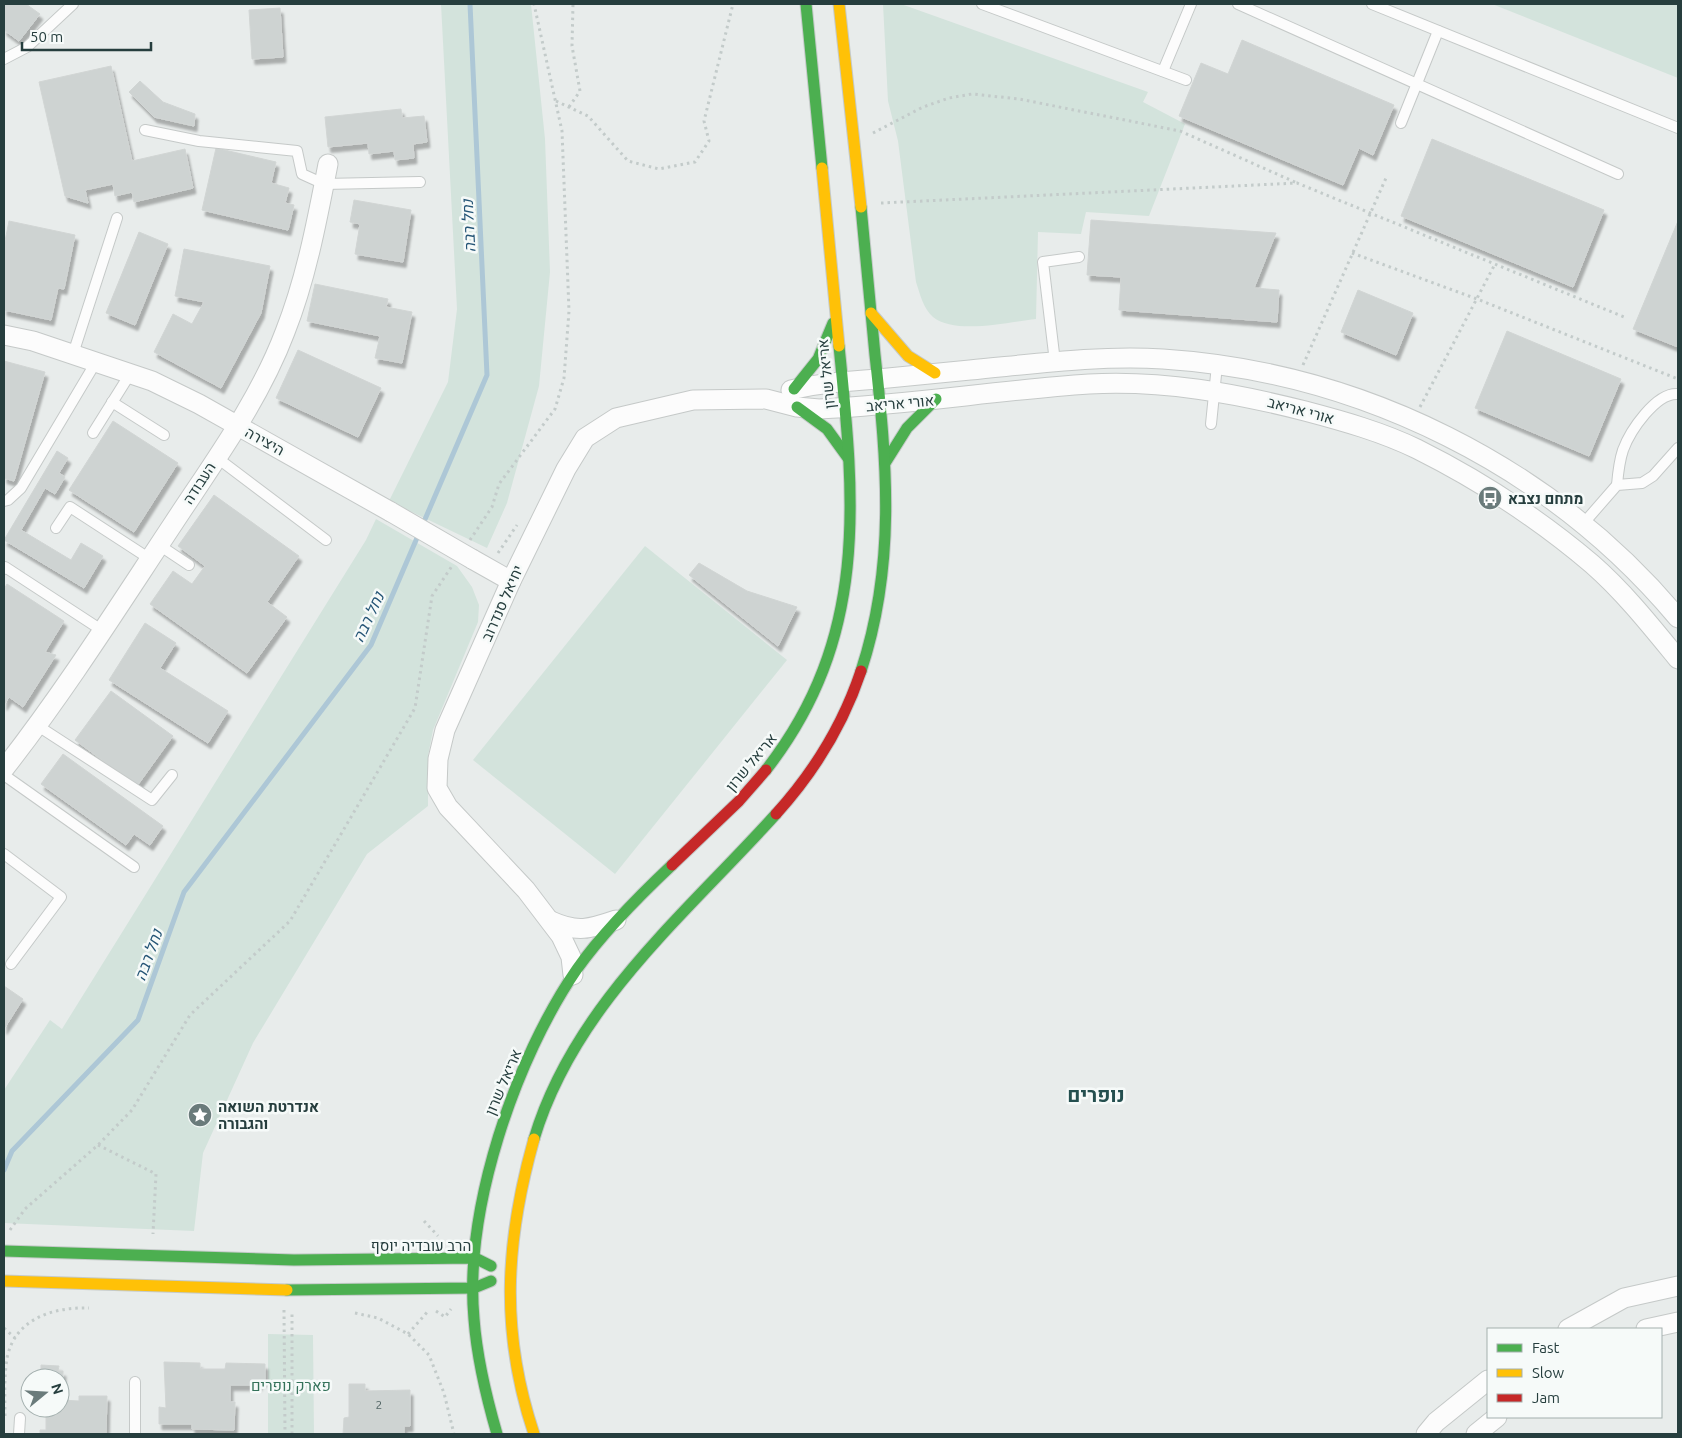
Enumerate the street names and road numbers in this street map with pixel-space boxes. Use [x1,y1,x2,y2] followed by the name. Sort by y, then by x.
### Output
[814,338,838,410] street label: אריאל שרון
[865,392,935,414] street label: אורי אריאב
[1266,393,1336,427] street label: אורי אריאב
[242,423,288,459] street label: היצירה
[179,459,219,507] street label: העבודה
[478,562,526,644] street label: יחיאל סנדרוב
[722,730,780,794] street label: אריאל שרון
[481,1046,525,1118] street label: אריאל שרון
[371,1237,471,1254] street label: הרב עובדיה יוסף

